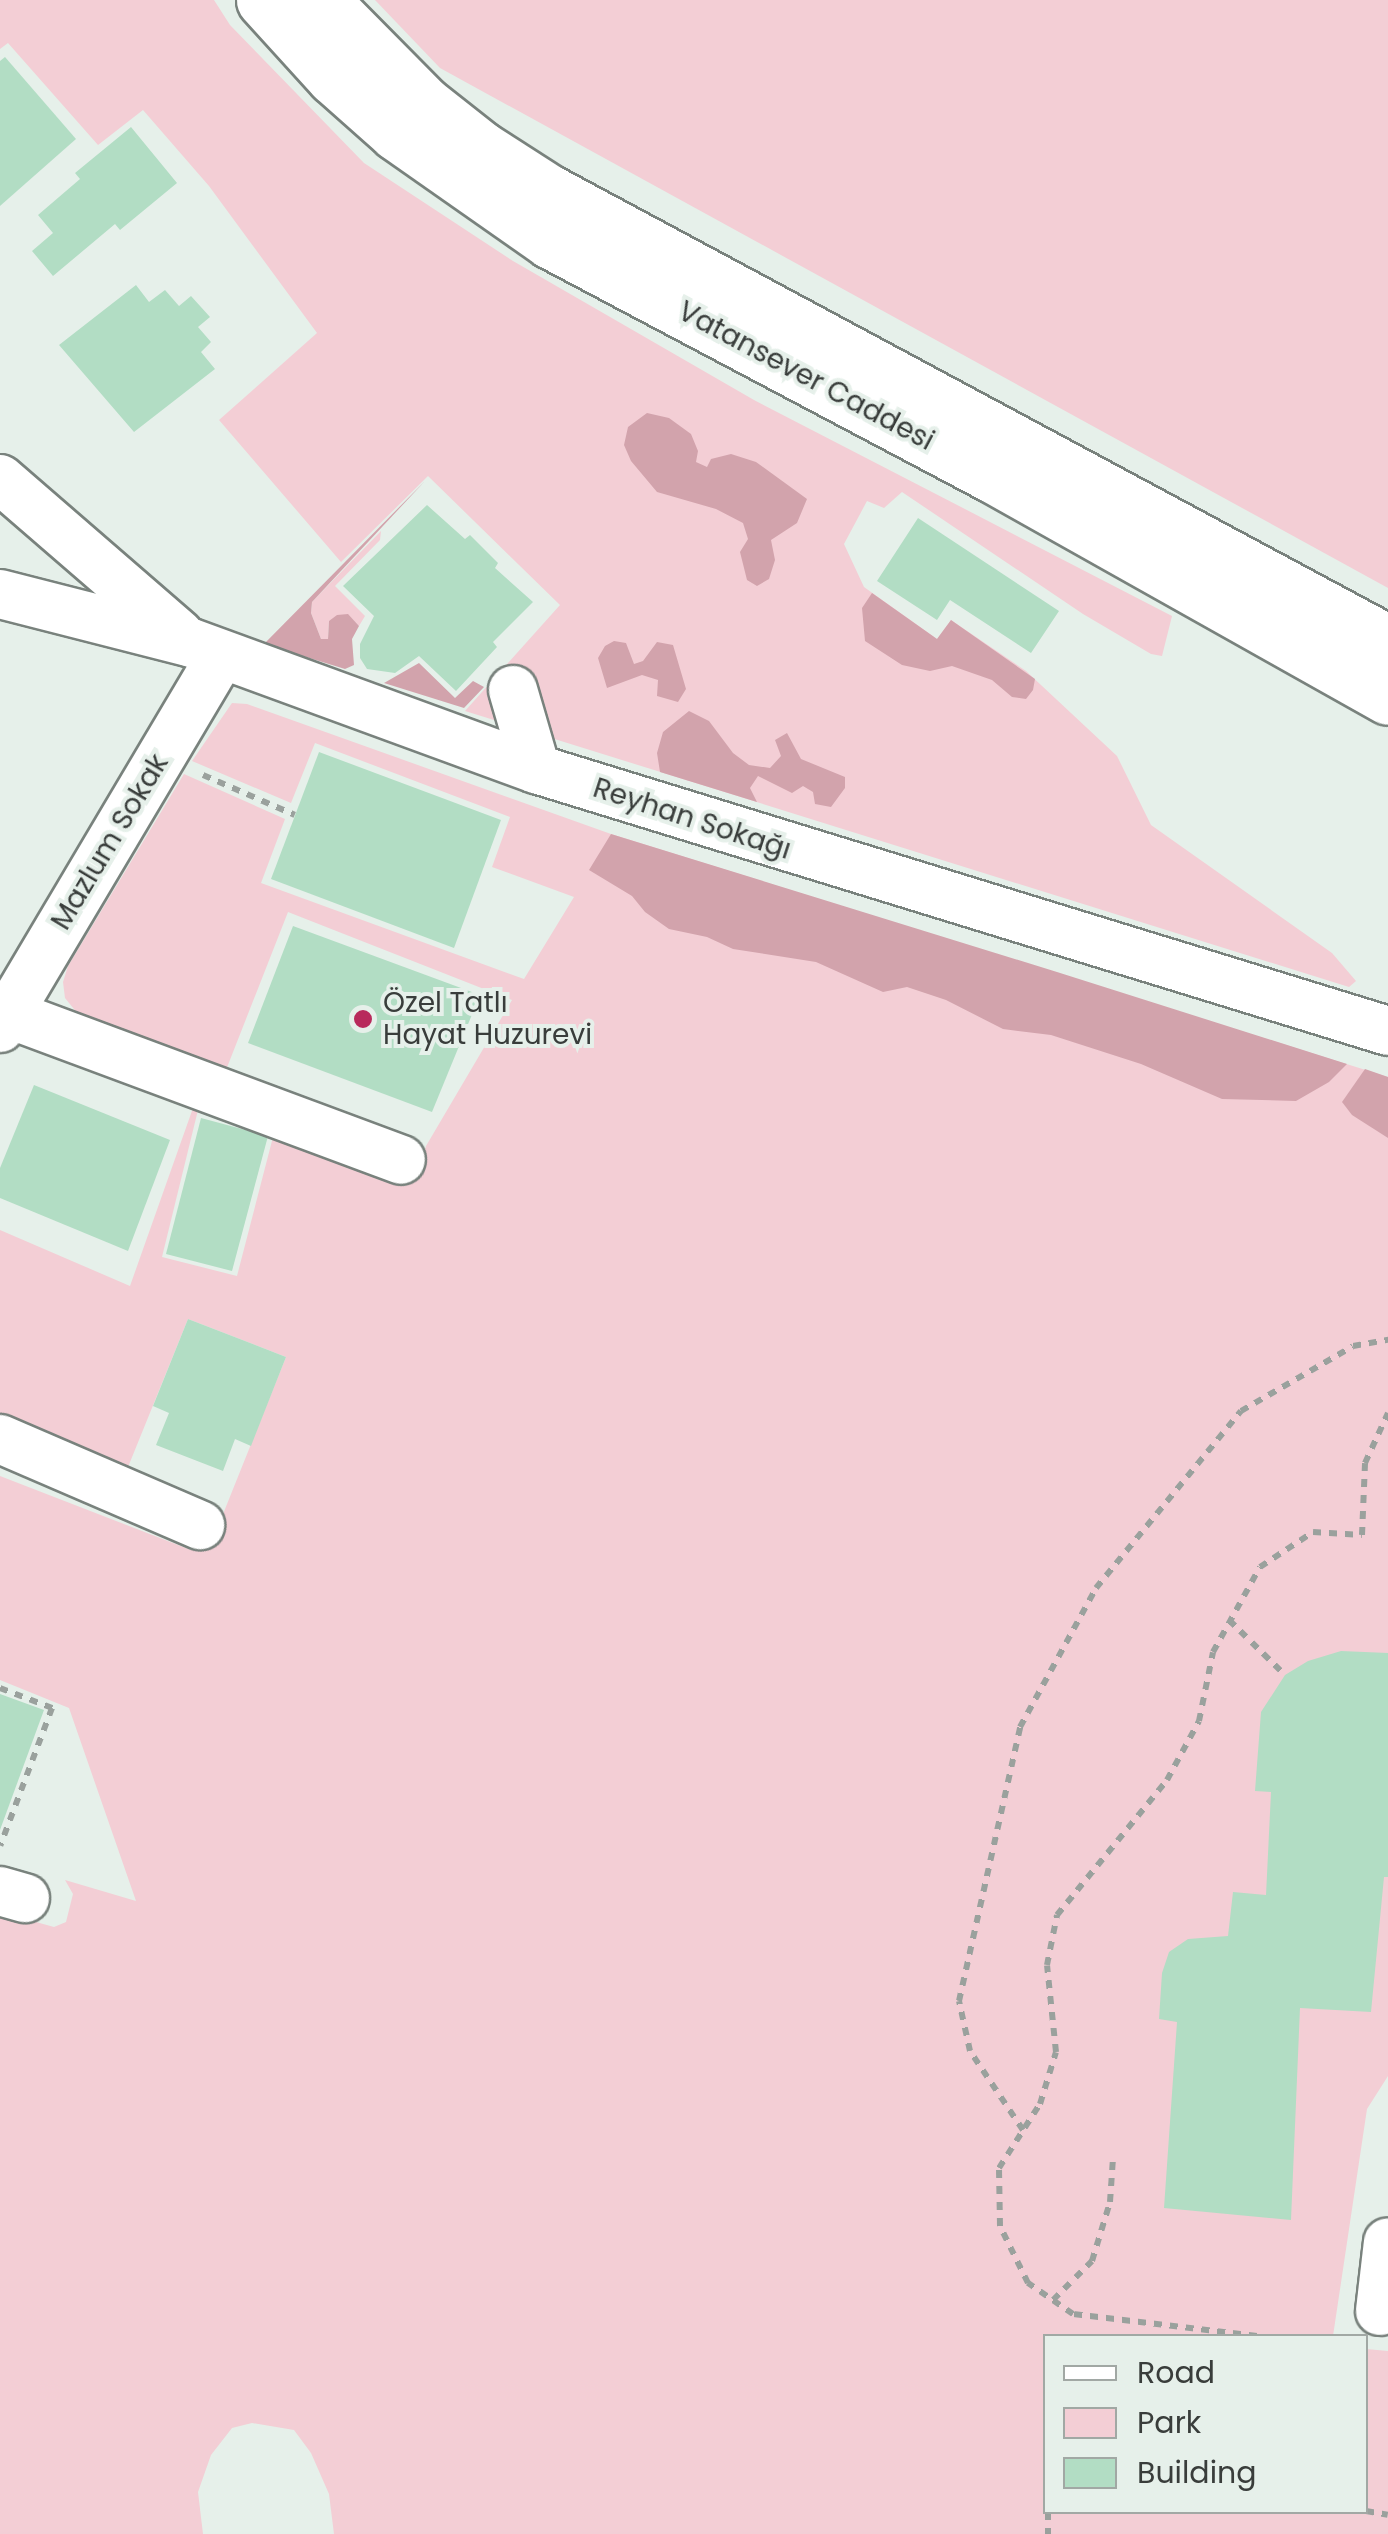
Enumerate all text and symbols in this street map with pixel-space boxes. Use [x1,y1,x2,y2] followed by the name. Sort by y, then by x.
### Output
[672,294,940,458] street label: Vatansever Caddesi
[44,748,176,936] street label: Mazlum Sokak
[589,771,795,867] street label: Reyhan Sokağı
[383,986,592,1052] place label: Özel Tatlı Hayat Huzurevi
[352,1008,374,1030] marker: Özel Tatlı Hayat Huzurevi
[1043,2334,1368,2514] legend
[1137,2351,1215,2394] text: Road
[1137,2401,1201,2444] text: Park
[1137,2451,1257,2494] text: Building

